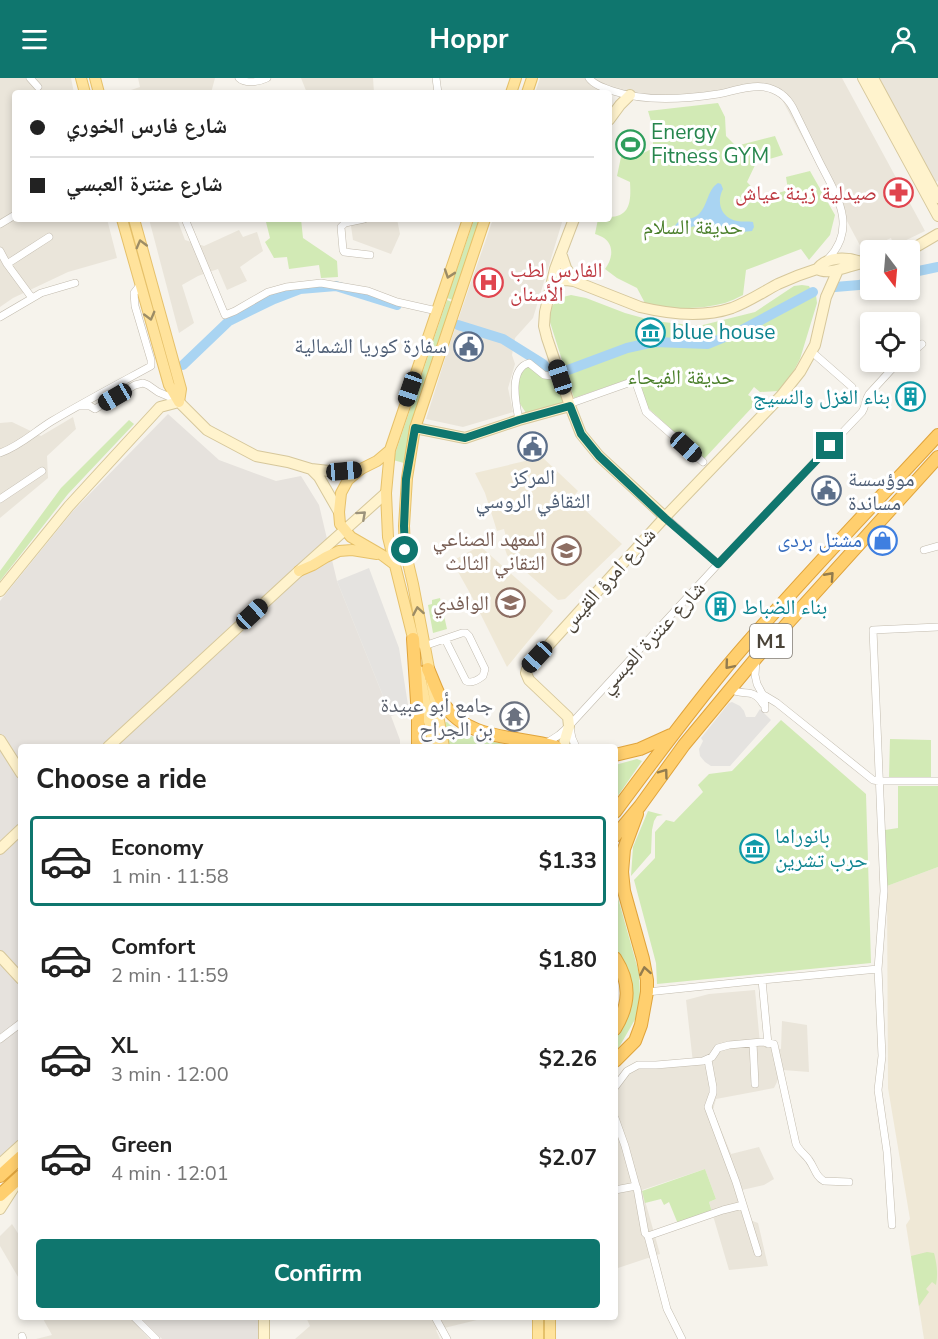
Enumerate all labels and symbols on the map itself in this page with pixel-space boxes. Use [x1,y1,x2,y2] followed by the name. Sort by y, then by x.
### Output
[651,118,769,170] place label: Energy Fitness GYM
[614,128,646,160] sports icon: Energy Fitness GYM
[882,177,914,209] pharmacy icon: صيدلية زينة عياش
[735,179,877,207] place label: صيدلية زينة عياش
[643,213,743,241] park label: حديقة السلام
[136,239,148,250] one-way arrow
[860,240,920,300] north arrow
[510,256,602,308] place label: الفارس لطب الأسنان
[473,266,505,298] hospital icon: الفارس لطب الأسنان
[444,268,457,279] one-way arrow
[143,310,155,320] one-way arrow
[635,316,667,348] museum icon: blue house
[672,318,775,346] place label: blue house
[452,330,484,362] public building icon: سفارة كوريا الشمالية
[294,332,447,360] place label: سفارة كوريا الشمالية
[546,357,574,397] car
[627,363,735,391] park label: حديقة الفيحاء
[396,369,424,409] car
[95,380,135,414] car
[895,381,927,413] building icon: بناء الغزل والنسيج
[753,383,890,411] place label: بناء الغزل والنسيج
[667,428,705,466] car
[517,430,549,462] public building icon: المركز الثقافي الروسي
[816,432,843,459] route end
[325,460,363,482] car
[475,463,591,517] place label: المركز الثقافي الروسي
[848,465,914,517] place label: موؤسسة مساندة
[811,475,843,507] public building icon: موؤسسة مساندة
[355,511,366,522] one-way arrow
[554,521,662,637] street label: شارع امرؤ القيس
[867,524,899,556] shop icon: مشتل بردى
[433,525,545,579] place label: المعهد الصناعي التقاني الثالث
[777,526,862,554] place label: مشتل بردى
[550,535,582,567] school or university icon: المعهد الصناعي التقاني الثالث
[391,536,418,563] route start
[823,572,834,583] one-way arrow
[592,575,713,701] street label: شارع عنترة العبسي
[494,587,526,619] school or university icon: الوافدي
[433,589,489,619] place label: الوافدي
[705,591,737,623] building icon: بناء الضباط
[742,593,827,621] place label: بناء الضباط
[233,595,271,633] car
[412,606,425,616] one-way arrow
[750,624,792,658] road number: M1
[518,638,556,676] car
[725,658,736,669] one-way arrow
[381,691,493,743] place label: جامع أبو عبيدة بن الجراح
[498,701,530,733] temple icon: جامع أبو عبيدة بن الجراح
[657,769,668,780] one-way arrow
[775,822,868,874] place label: بانوراما حرب تشرين
[738,832,770,864] museum icon: بانوراما حرب تشرين
[639,966,652,976] one-way arrow

